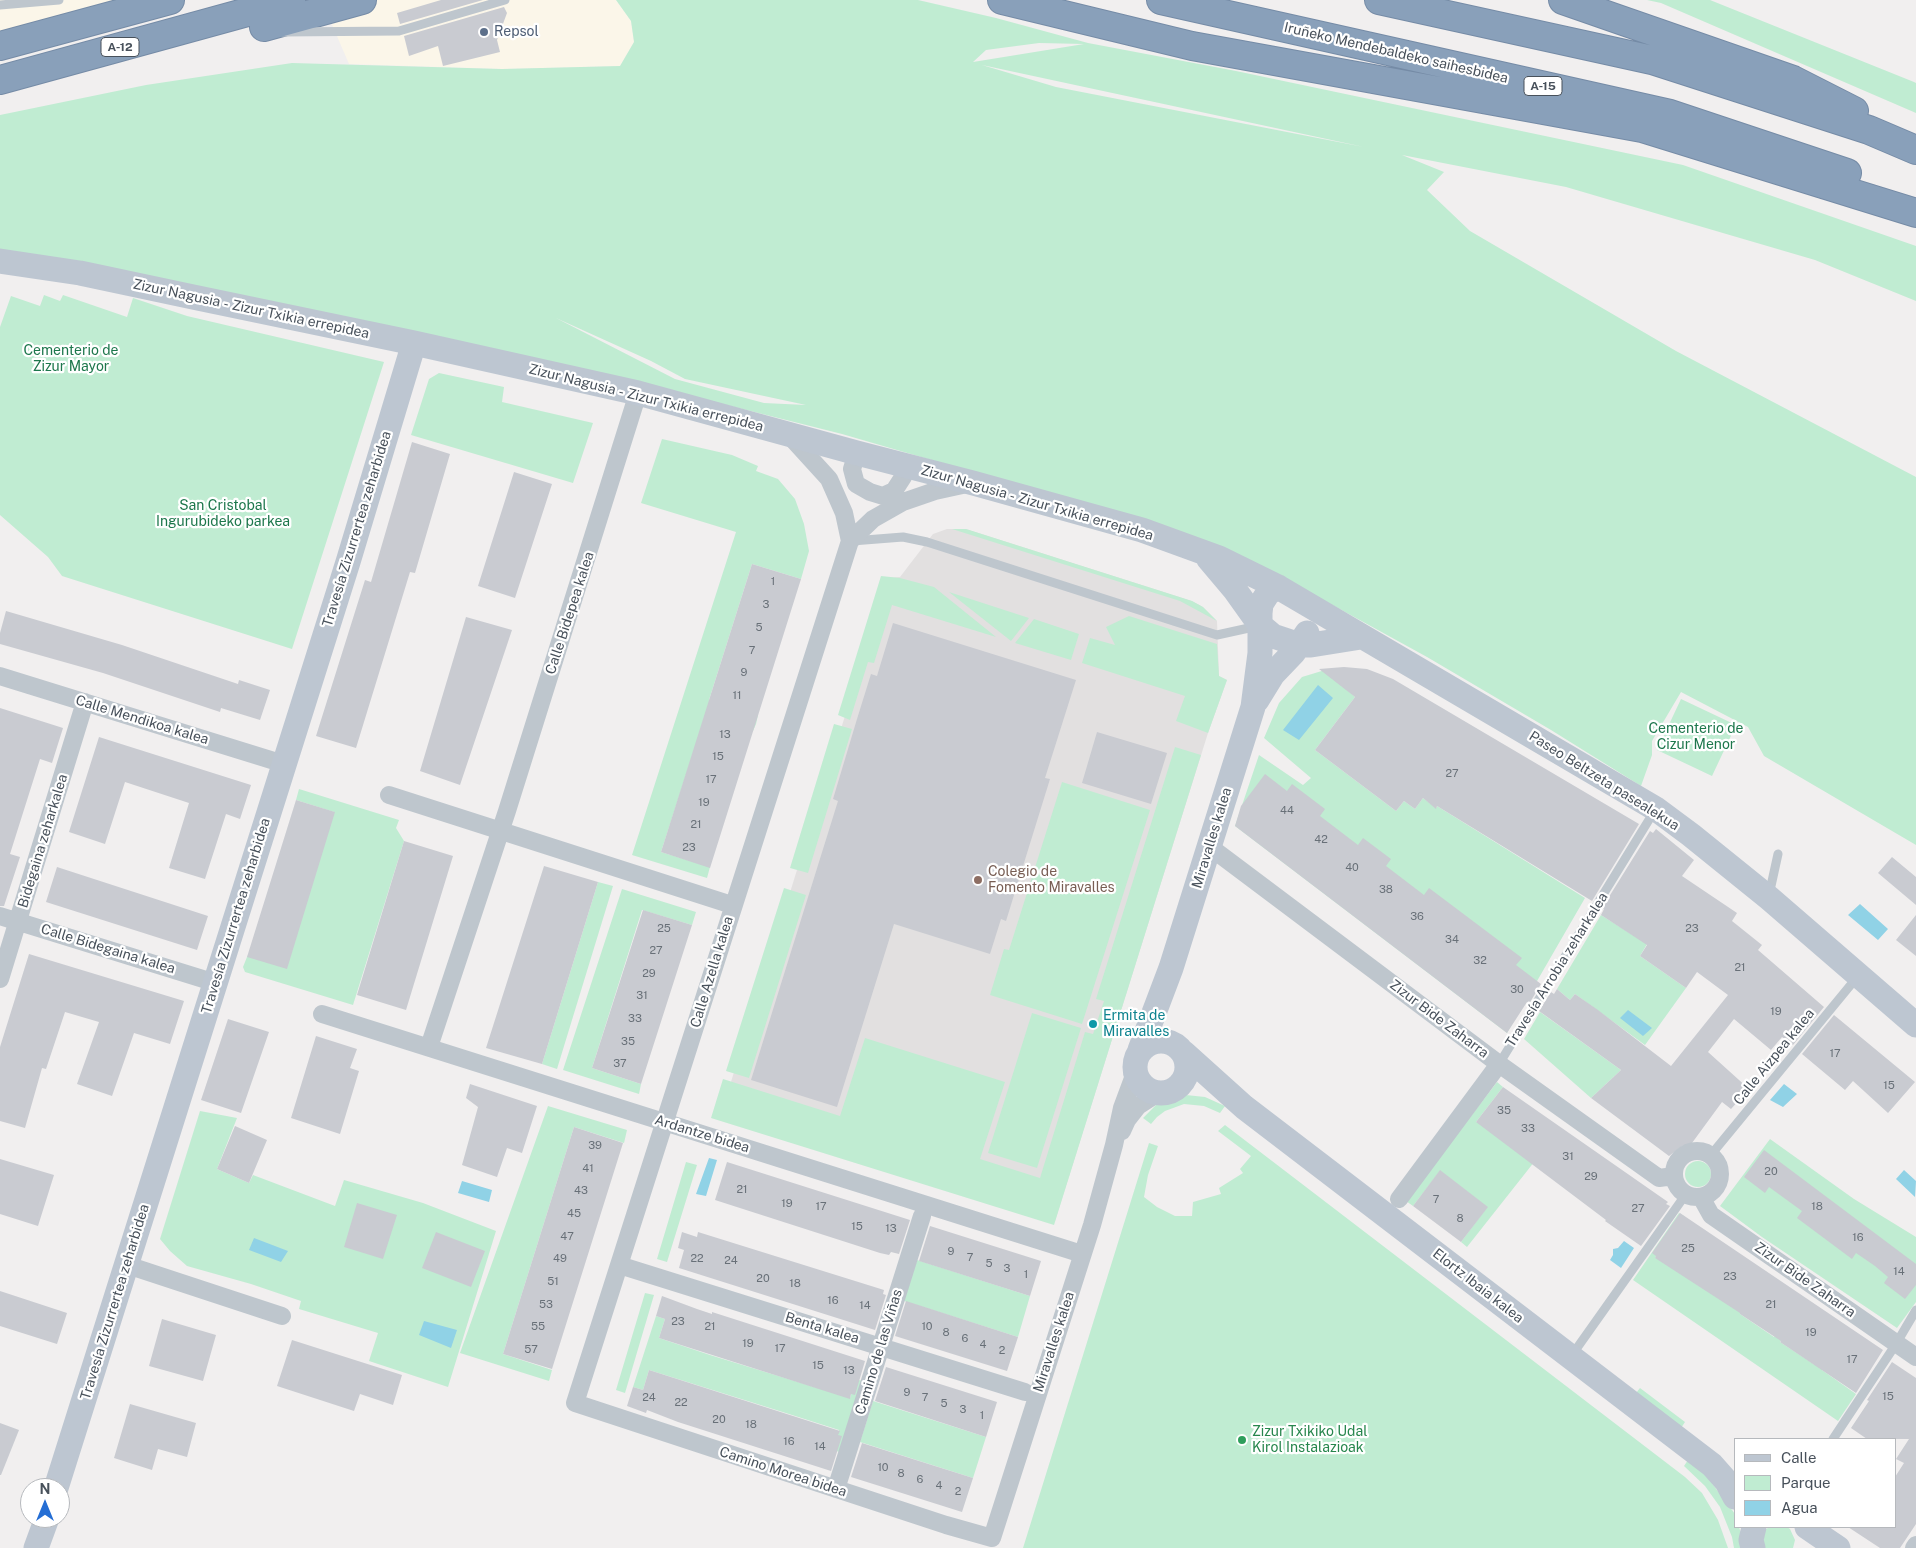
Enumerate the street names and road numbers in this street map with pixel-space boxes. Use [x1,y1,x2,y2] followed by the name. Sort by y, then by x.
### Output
[1282,19,1510,87] street label: Iruñeko Mendebaldeko saihesbidea
[101,38,139,56] road number: A-12
[1524,76,1562,95] road number: A-15
[131,276,371,342] street label: Zizur Nagusia - Zizur Txikia errepidea
[527,361,765,435] street label: Zizur Nagusia - Zizur Txikia errepidea
[319,429,395,629] street label: Travesía Zizurrertea zeharbidea
[919,462,1155,544] street label: Zizur Nagusia - Zizur Txikia errepidea
[542,550,598,676] street label: Calle Bidepea kalea
[73,692,211,748] street label: Calle Mendikoa kalea
[1526,728,1682,834] street label: Paseo Beltzeta pasealekua
[15,772,71,910] street label: Bidegaina zeharkalea
[1189,786,1235,890] street label: Miravalles kalea
[198,816,274,1016] street label: Travesía Zizurrertea zeharbidea
[1502,889,1612,1051] street label: Travesía Arrobia zeharkalea
[687,914,737,1030] street label: Calle Azella kalea
[39,921,177,977] street label: Calle Bidegaina kalea
[1386,976,1492,1062] street label: Zizur Bide Zaharra
[1730,1006,1818,1108] street label: Calle Aizpea kalea
[653,1112,751,1156] street label: Ardantze bidea
[77,1202,153,1402] street label: Travesía Zizurrertea zeharbidea
[1751,1239,1859,1321] street label: Zizur Bide Zaharra
[1429,1245,1527,1327] street label: Elortz Ibaia kalea
[852,1287,906,1417] street label: Camino de las Viñas
[1030,1290,1078,1394] street label: Miravalles kalea
[783,1309,861,1347] street label: Benta kalea
[717,1444,849,1500] street label: Camino Morea bidea

